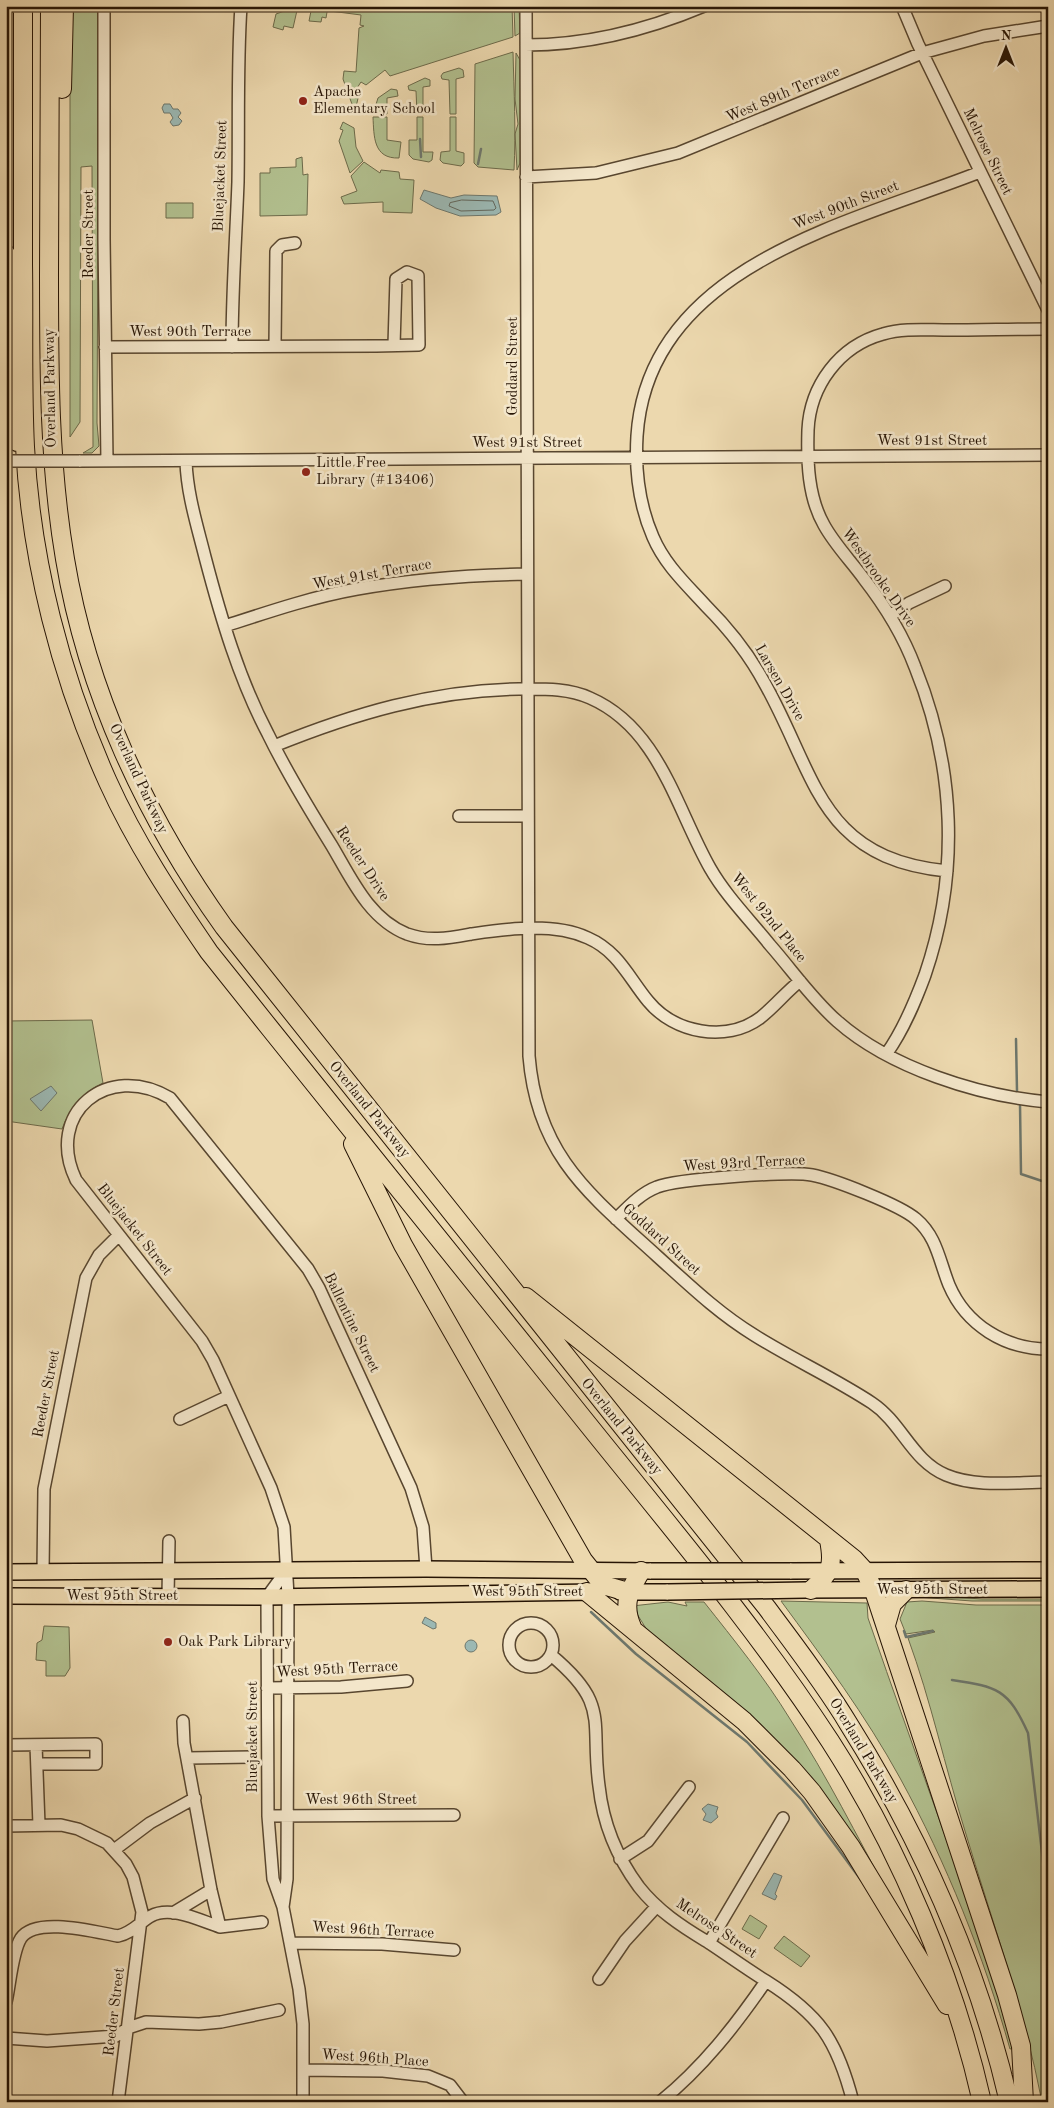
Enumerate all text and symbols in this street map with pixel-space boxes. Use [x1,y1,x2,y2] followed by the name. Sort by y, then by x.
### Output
[982,22,1032,72] north arrow
[1001,29,1012,43] text: N
[724,64,842,126] street label: West 89th Terrace
[313,85,435,117] place label: Apache Elementary School
[297,95,309,107] marker: Apache Elementary School
[960,106,1014,198] street label: Melrose Street
[212,120,230,232] street label: Bluejacket Street
[791,179,901,233] street label: West 90th Street
[82,189,97,279] street label: Reeder Street
[506,316,521,416] street label: Goddard Street
[129,325,251,340] street label: West 90th Terrace
[42,328,60,448] street label: Overland Parkway
[877,434,987,449] street label: West 91st Street
[472,436,582,451] street label: West 91st Street
[316,456,435,488] place label: Little Free Library (#13406)
[300,466,312,478] marker: Little Free Library (#13406)
[838,526,918,630] street label: Westbrooke Drive
[311,557,433,593] street label: West 91st Terrace
[751,642,807,724] street label: Larsen Drive
[106,722,170,836] street label: Overland Parkway
[332,824,392,904] street label: Reeder Drive
[728,871,809,966] street label: West 92nd Place
[326,1059,412,1161] street label: Overland Parkway
[682,1153,806,1175] street label: West 93rd Terrace
[94,1181,174,1279] street label: Bluejacket Street
[619,1201,703,1279] street label: Goddard Street
[320,1271,382,1375] street label: Ballentine Street
[31,1349,63,1439] street label: Reeder Street
[578,1376,664,1478] street label: Overland Parkway
[876,1583,988,1598] street label: West 95th Street
[471,1585,583,1600] street label: West 95th Street
[66,1589,178,1604] street label: West 95th Street
[178,1635,293,1650] place label: Oak Park Library
[162,1636,174,1648] marker: Oak Park Library
[276,1659,398,1681] street label: West 95th Terrace
[246,1681,261,1793] street label: Bluejacket Street
[826,1696,900,1806] street label: Overland Parkway
[305,1793,417,1808] street label: West 96th Street
[673,1896,759,1962] street label: Melrose Street
[312,1920,434,1942] street label: West 96th Terrace
[102,1967,128,2057] street label: Reeder Street
[321,2048,429,2070] street label: West 96th Place

